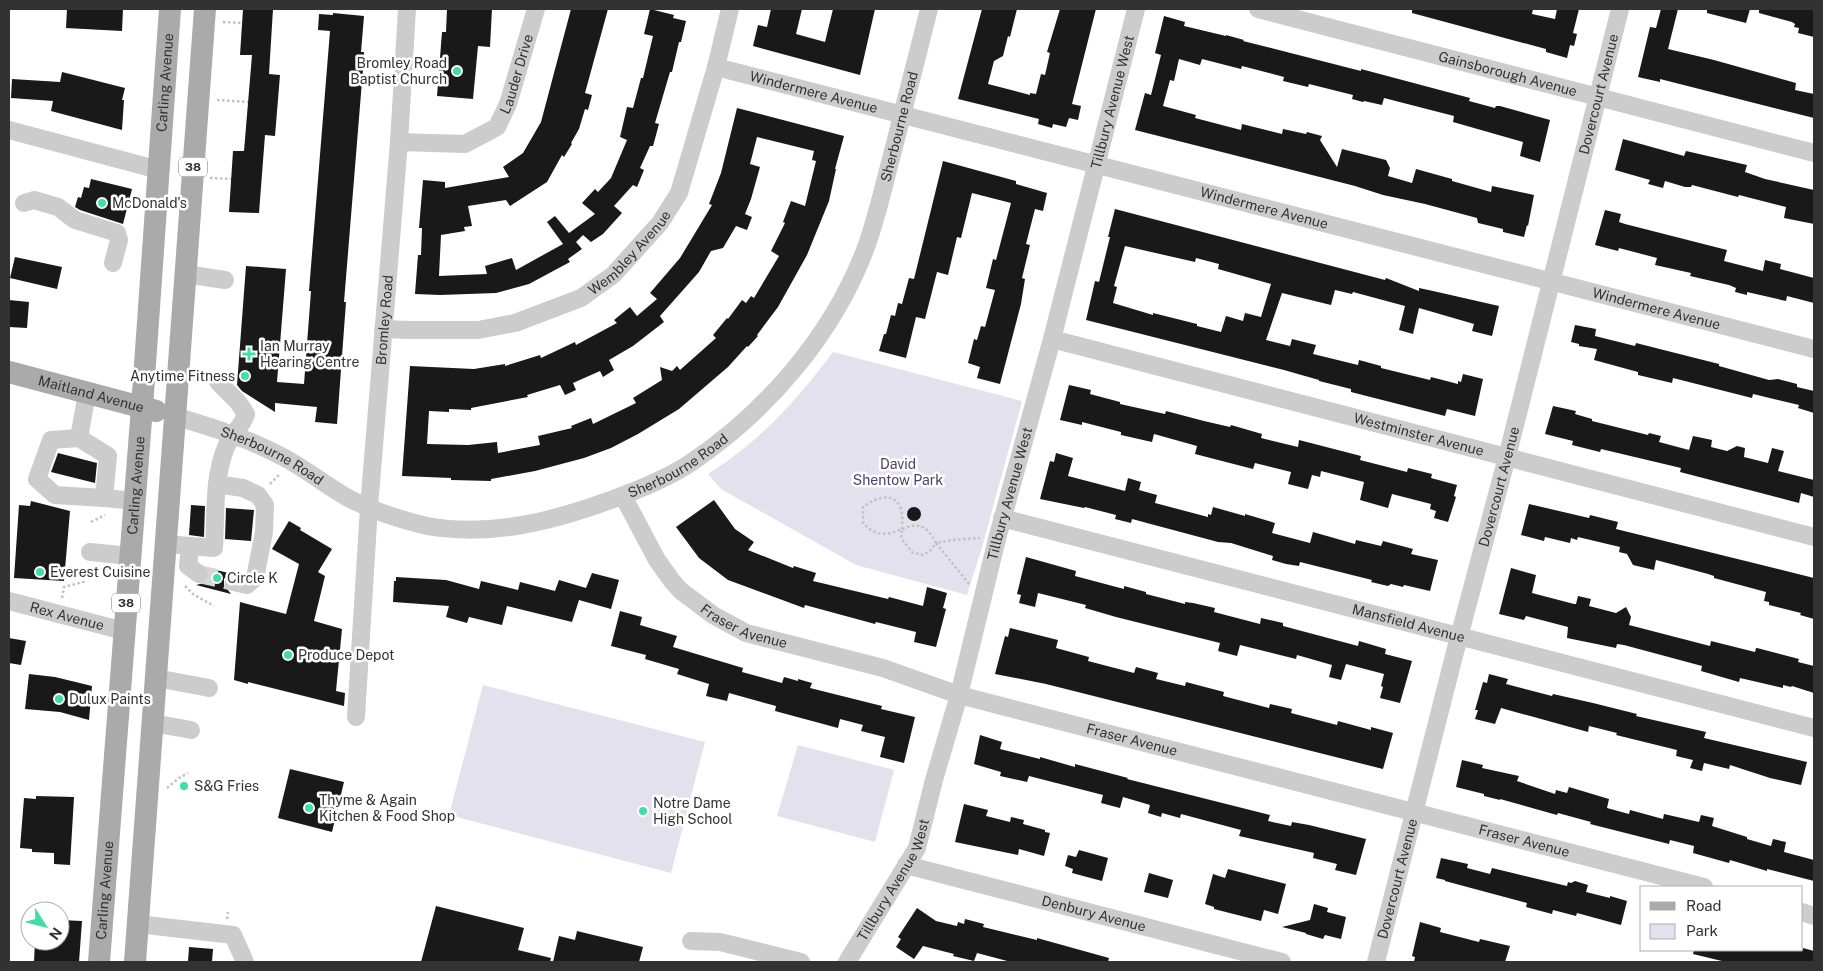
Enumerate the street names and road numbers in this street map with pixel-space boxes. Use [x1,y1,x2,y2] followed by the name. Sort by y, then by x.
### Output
[496,32,536,116] street label: Lauder Drive
[1576,32,1621,156] street label: Dovercourt Avenue
[153,33,176,132] street label: Carling Avenue
[1088,33,1137,171] street label: Tillbury Avenue West
[1437,48,1579,99] street label: Gainsborough Avenue
[748,68,880,116] street label: Windermere Avenue
[877,70,921,183] street label: Sherbourne Road
[179,158,207,176] road number: 38
[1198,184,1330,232] street label: Windermere Avenue
[585,208,674,298] street label: Wembley Avenue
[373,274,396,366] street label: Bromley Road
[1591,284,1722,333] street label: Windermere Avenue
[36,372,146,416] street label: Maitland Avenue
[1352,410,1486,459] street label: Westminster Avenue
[218,423,326,488] street label: Sherbourne Road
[984,425,1035,562] street label: Tillbury Avenue West
[1475,425,1522,549] street label: Dovercourt Avenue
[626,430,731,501] street label: Sherbourne Road
[124,435,148,535] street label: Carling Avenue
[112,594,140,612] road number: 38
[28,599,106,634] street label: Rex Avenue
[697,601,789,651] street label: Fraser Avenue
[1351,601,1467,645] street label: Mansfield Avenue
[1085,720,1179,759] street label: Fraser Avenue
[854,817,932,944] street label: Tillbury Avenue West
[1374,817,1420,941] street label: Dovercourt Avenue
[1477,821,1571,860] street label: Fraser Avenue
[93,840,116,940] street label: Carling Avenue
[1040,892,1148,935] street label: Denbury Avenue

